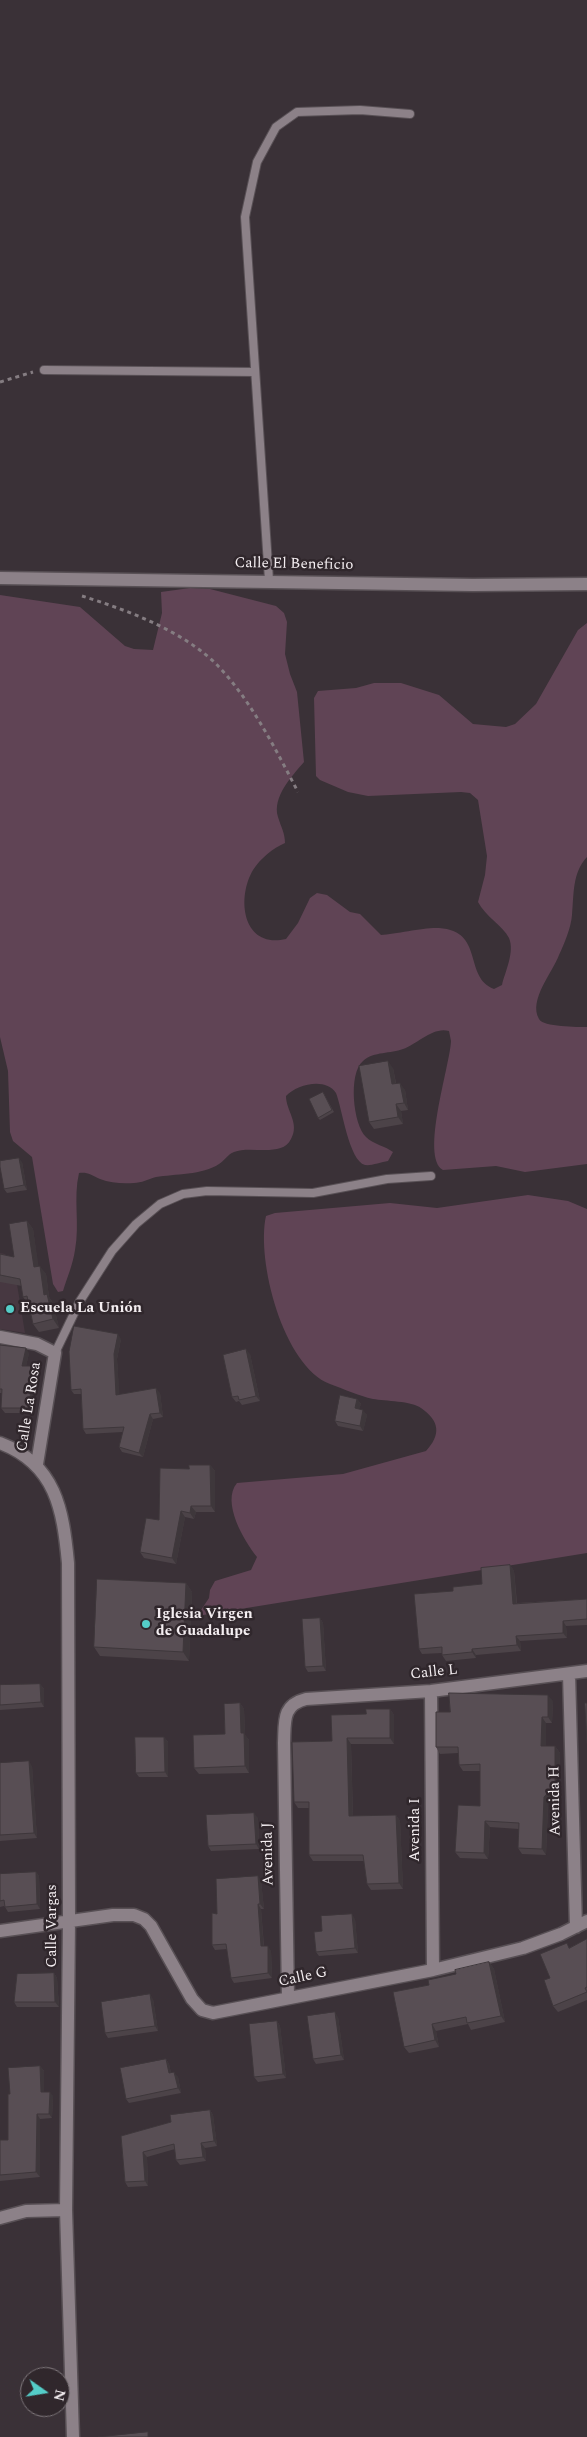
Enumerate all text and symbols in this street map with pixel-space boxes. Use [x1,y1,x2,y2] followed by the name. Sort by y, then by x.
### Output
[234,555,354,575] street label: Calle El Beneficio
[20,1300,142,1318] place label: Escuela La Unión
[4,1303,16,1315] marker: Escuela La Unión
[14,1361,46,1453] street label: Calle La Rosa
[156,1606,253,1641] place label: Iglesia Virgen de Guadalupe
[140,1618,152,1630] marker: Iglesia Virgen de Guadalupe
[409,1662,459,1684] street label: Calle L
[546,1766,566,1836] street label: Avenida H
[407,1798,425,1862] street label: Avenida I
[259,1822,279,1886] street label: Avenida J
[44,1884,62,1968] street label: Calle Vargas
[277,1964,329,1992] street label: Calle G
[20,2367,70,2417] north arrow
[48,2387,71,2403] text: N

